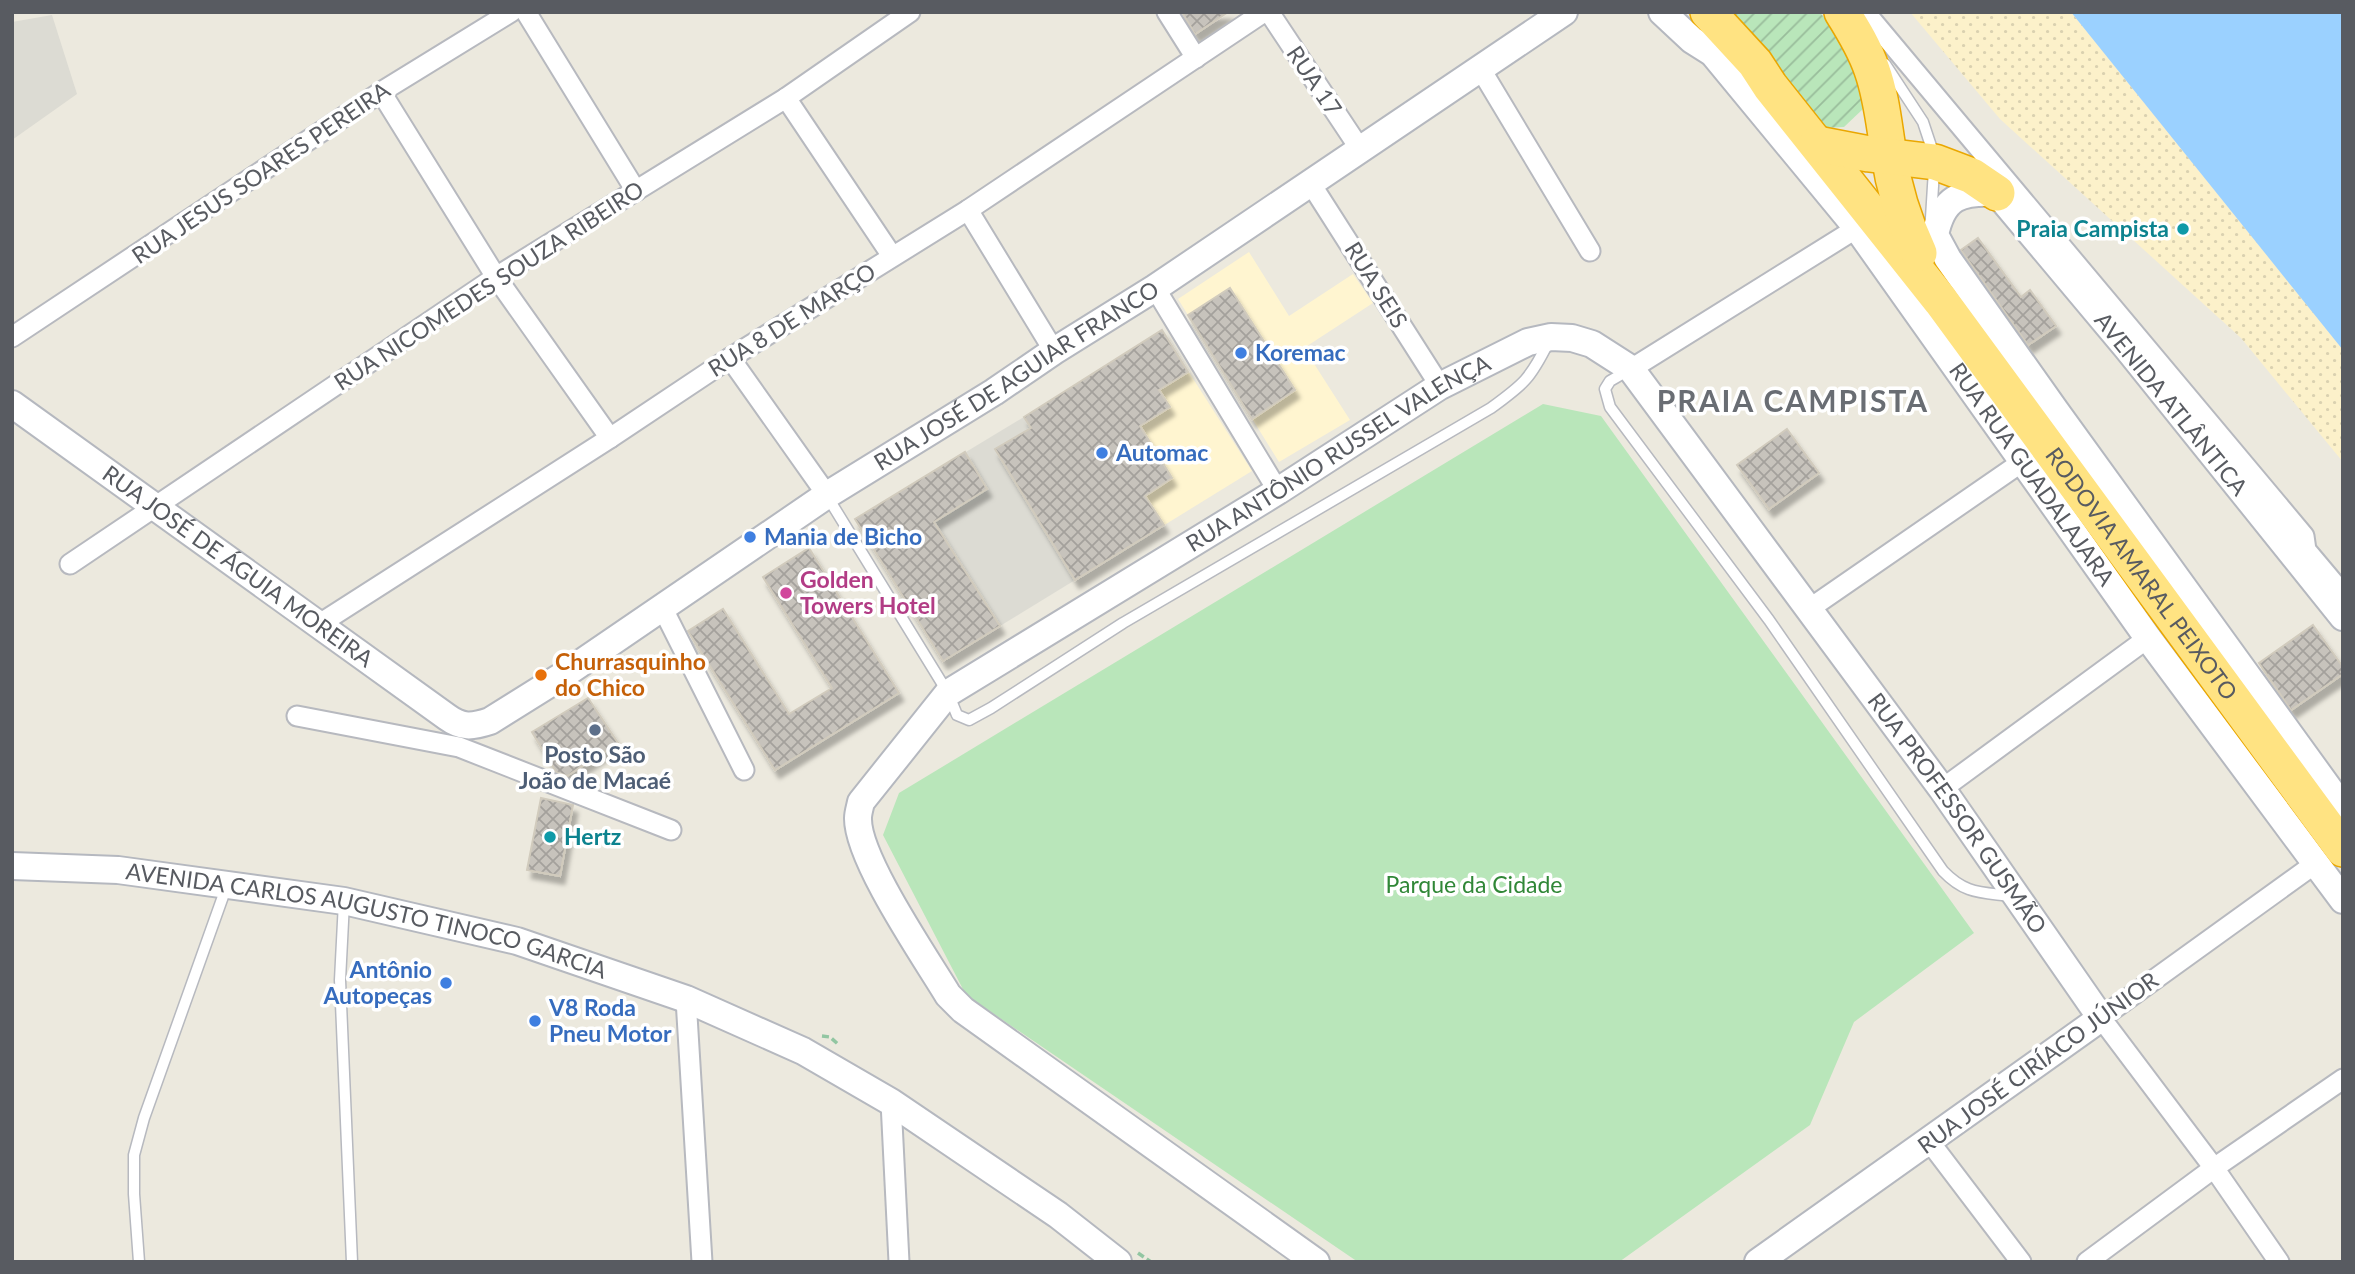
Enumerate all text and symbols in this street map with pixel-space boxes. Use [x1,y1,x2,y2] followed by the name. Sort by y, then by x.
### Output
[1281,40,1348,121] street label: RUA 17
[126,75,395,269] street label: RUA JESUS SOARES PEREIRA
[329,175,648,396] street label: RUA NICOMEDES SOUZA RIBEIRO
[2016,214,2169,242] place label: Praia Campista
[2175,221,2191,237] marker: Praia Campista
[1339,236,1414,333] street label: RUA SEIS
[703,256,880,382] street label: RUA 8 DE MARÇO
[868,274,1163,476] street label: RUA JOSÉ DE AGUIAR FRANCO
[2089,306,2255,501] street label: AVENIDA ATLÂNTICA
[1255,338,1346,366] place label: Koremac
[1233,345,1249,361] marker: Koremac
[1181,348,1495,557] street label: RUA ANTÔNIO RUSSEL VALENÇA
[1944,357,2122,591] street label: RUA RUA GUADALAJARA
[1657,382,1929,418] district label: PRAIA CAMPISTA
[1115,438,1208,466] place label: Automac
[2040,442,2244,705] street label: RODOVIA AMARAL PEIXOTO
[1094,445,1110,461] marker: Automac
[97,459,379,673] street label: RUA JOSÉ DE ÁGUIA MOREIRA
[764,522,922,550] place label: Mania de Bicho
[742,529,758,545] marker: Mania de Bicho
[800,565,936,619] place label: Golden Towers Hotel
[778,585,794,601] marker: Golden Towers Hotel
[555,647,706,701] place label: Churrasquinho do Chico
[533,667,549,683] marker: Churrasquinho do Chico
[1862,687,2053,939] street label: RUA PROFESSOR GUSMÃO
[587,722,603,738] marker: Posto São João de Macaé
[519,740,671,794] place label: Posto São João de Macaé
[564,822,621,850] place label: Hertz
[542,829,558,845] marker: Hertz
[124,856,611,984] street label: AVENIDA CARLOS AUGUSTO TINOCO GARCIA
[1386,870,1562,898] park label: Parque da Cidade
[322,955,432,1009] place label: Antônio Autopeças
[1912,965,2164,1159] street label: RUA JOSÉ CIRÍACO JÚNIOR
[438,975,454,991] marker: Antônio Autopeças
[548,993,672,1047] place label: V8 Roda Pneu Motor
[527,1013,543,1029] marker: V8 Roda Pneu Motor

